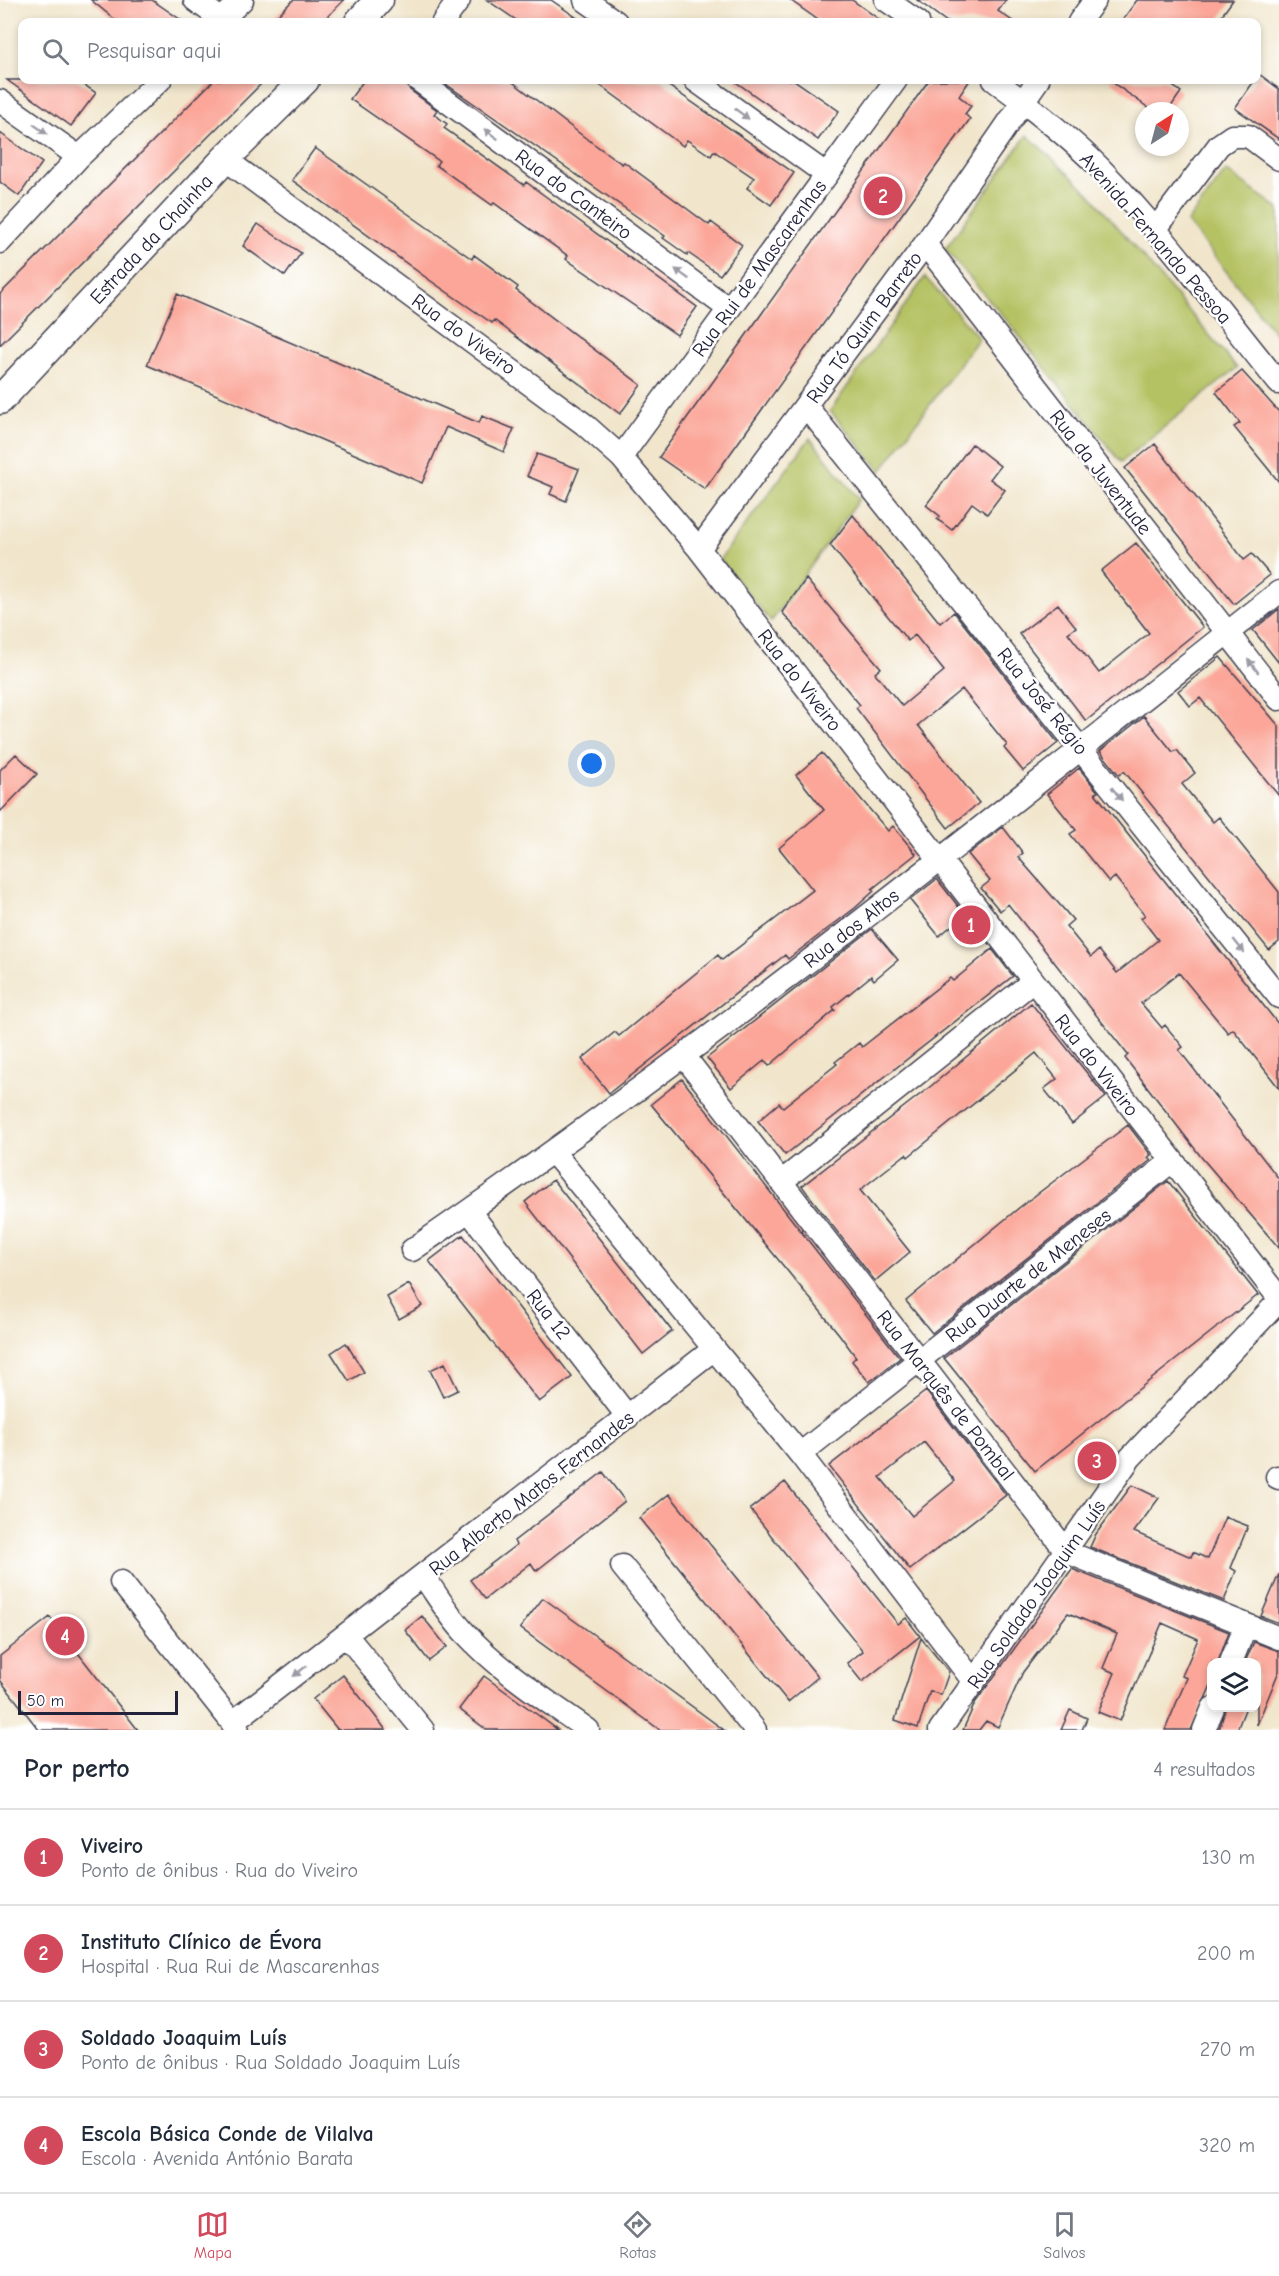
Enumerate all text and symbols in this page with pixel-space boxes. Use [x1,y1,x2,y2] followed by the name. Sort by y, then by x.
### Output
[18,18,1261,84] search box
[39,35,72,68] icon: search
[87,38,222,64] text: Pesquisar aqui
[1135,102,1189,156] north arrow
[734,108,750,120] one-way arrow
[31,123,47,135] one-way arrow
[484,128,499,140] one-way arrow
[511,144,637,244] street label: Rua do Canteiro
[1075,148,1236,329] street label: Avenida Fernando Pessoa
[85,170,217,309] street label: Estrada da Chainha
[864,174,902,218] pin: 2
[687,175,831,361] street label: Rua Rui de Mascarenhas
[802,247,927,408] street label: Rua Tó Quim Barreto
[675,268,691,280] one-way arrow
[407,289,520,380] street label: Rua do Viveiro
[1045,405,1156,539] street label: Rua da Juventude
[753,625,847,736] street label: Rua do Viveiro
[992,643,1093,759] street label: Rua José Régio
[1246,658,1259,674] one-way arrow
[577,749,606,778] your location
[1111,786,1123,801] one-way arrow
[799,884,904,973] street label: Rua dos Altos
[952,902,990,948] pin: 1
[1232,938,1245,954] one-way arrow
[1050,1010,1144,1121] street label: Rua do Viveiro
[941,1204,1116,1347] street label: Rua Duarte de Meneses
[522,1285,575,1344] street label: Rua 12
[872,1306,1019,1485] street label: Rua Marquês de Pombal
[424,1406,638,1581] street label: Rua Alberto Matos Fernandes
[1078,1438,1116,1484] pin: 3
[962,1495,1110,1693] street label: Rua Soldado Joaquim Luís
[46,1614,84,1658] pin: 4
[1207,1658,1261,1712] map controls
[1207,1658,1261,1712] button: layers
[292,1665,307,1677] one-way arrow
[18,1688,178,1716] scale bar
[27,1692,64,1710] text: 50 m
[24,1754,130,1784] text: Por perto
[1153,1758,1255,1781] text: 4 resultados
[81,1833,143,1859] text: Viveiro
[40,1846,47,1869] text: 1
[1202,1846,1255,1869] text: 130 m
[81,1859,358,1882] text: Ponto de ônibus · Rua do Viveiro
[81,1929,322,1955] text: Instituto Clínico de Évora
[39,1942,48,1965] text: 2
[1197,1942,1255,1965] text: 200 m
[81,1955,379,1978] text: Hospital · Rua Rui de Mascarenhas
[81,2025,287,2051] text: Soldado Joaquim Luís
[39,2038,48,2061] text: 3
[1200,2038,1255,2061] text: 270 m
[81,2051,460,2074] text: Ponto de ônibus · Rua Soldado Joaquim Luís
[81,2121,374,2147] text: Escola Básica Conde de Vilalva
[39,2134,48,2157] text: 4
[1199,2134,1255,2157] text: 320 m
[81,2147,353,2170] text: Escola · Avenida António Barata
[194,2208,232,2262] tab: Mapa
[619,2208,656,2262] tab: Rotas
[1043,2208,1085,2262] tab: Salvos

